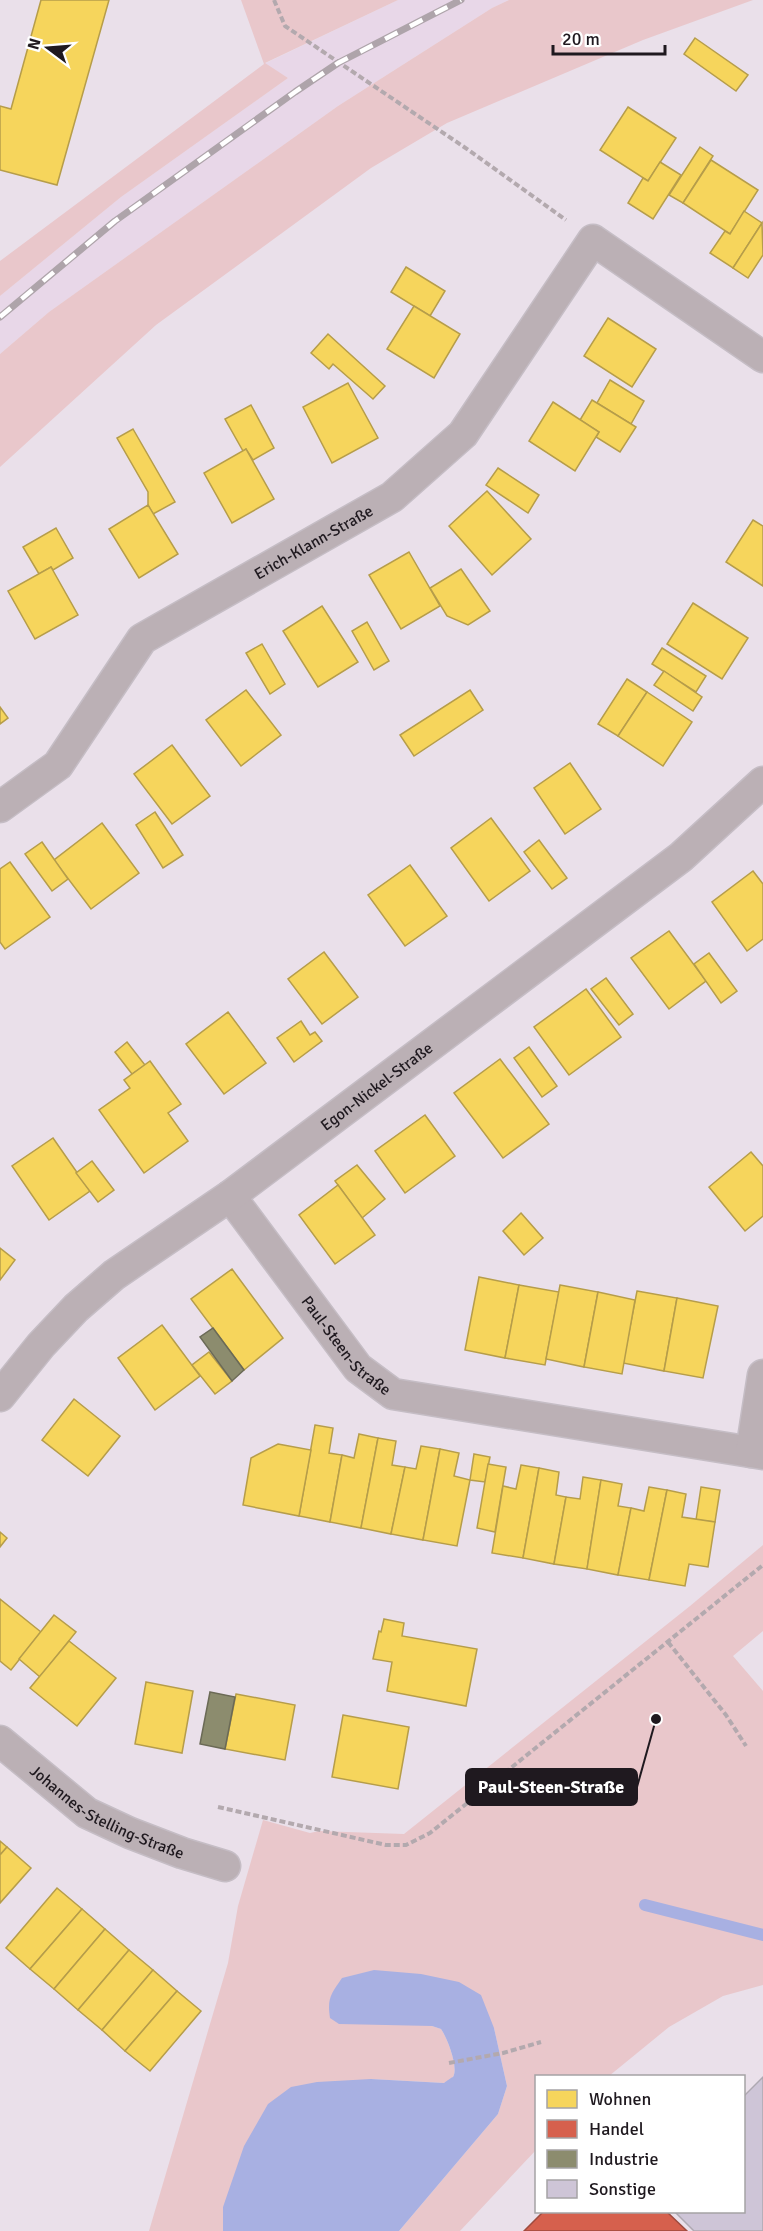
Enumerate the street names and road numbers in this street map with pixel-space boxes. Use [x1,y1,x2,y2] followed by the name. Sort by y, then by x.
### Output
[251,501,377,584] street label: Erich-Klann-Straße
[317,1038,437,1135] street label: Egon-Nickel-Straße
[297,1292,395,1400] street label: Paul-Steen-Straße
[25,1761,187,1864] street label: Johannes-Stelling-Straße

